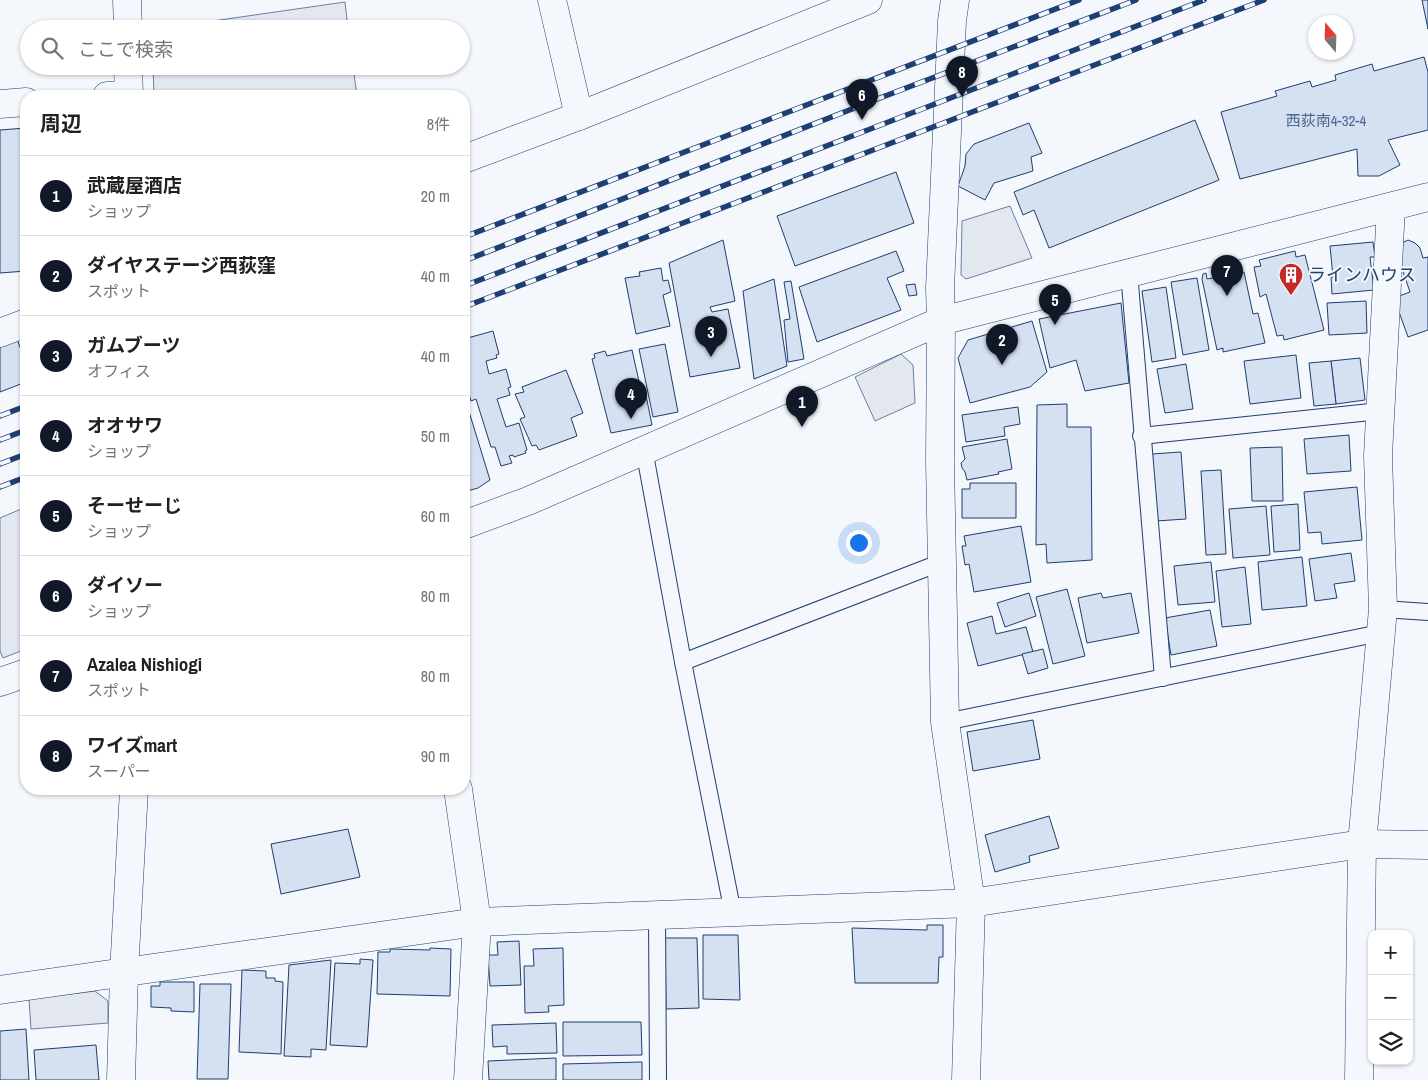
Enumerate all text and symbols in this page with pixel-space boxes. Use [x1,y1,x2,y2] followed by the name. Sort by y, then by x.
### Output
[1308,15,1353,60] north arrow
[20,20,470,75] search box
[38,34,66,62] icon: search
[78,36,173,62] text: ここで検索
[946,56,978,97] pin: 8
[846,79,878,120] pin: 6
[40,109,82,138] text: 周辺
[1286,110,1366,131] house number: 西荻南4-32-4
[427,113,450,135] text: 8件
[87,172,182,198] text: 武蔵屋酒店
[52,185,60,207] text: 1
[421,185,450,207] text: 20 m
[87,200,151,222] text: ショップ
[87,252,276,278] text: ダイヤステージ西荻窪
[1211,255,1243,296] pin: 7
[1278,262,1304,296] building icon: ラインハウス
[1308,262,1416,287] place label: ラインハウス
[52,265,60,287] text: 2
[421,265,450,287] text: 40 m
[87,280,151,302] text: スポット
[1039,284,1071,325] pin: 5
[695,316,727,357] pin: 3
[986,324,1018,365] pin: 2
[87,332,180,358] text: ガムブーツ
[52,345,60,367] text: 3
[421,345,450,367] text: 40 m
[87,360,151,382] text: オフィス
[615,378,647,419] pin: 4
[786,386,818,427] pin: 1
[87,412,163,438] text: オオサワ
[52,425,60,447] text: 4
[421,425,450,447] text: 50 m
[87,440,151,462] text: ショップ
[87,492,182,518] text: そーせーじ
[52,505,60,527] text: 5
[421,505,450,527] text: 60 m
[87,520,151,542] text: ショップ
[846,530,872,556] your location
[87,572,163,598] text: ダイソー
[52,585,60,607] text: 6
[421,585,450,607] text: 80 m
[87,600,151,622] text: ショップ
[87,651,202,677] text: Azalea Nishiogi
[52,665,60,687] text: 7
[421,665,450,687] text: 80 m
[87,679,151,701] text: スポット
[87,732,177,758] text: ワイズmart
[52,745,60,767] text: 8
[421,745,450,767] text: 90 m
[87,760,151,782] text: スーパー
[1368,930,1413,1065] map controls
[1368,930,1413,975] button: +
[1368,975,1413,1020] button: −
[1368,1020,1413,1065] button: layers

